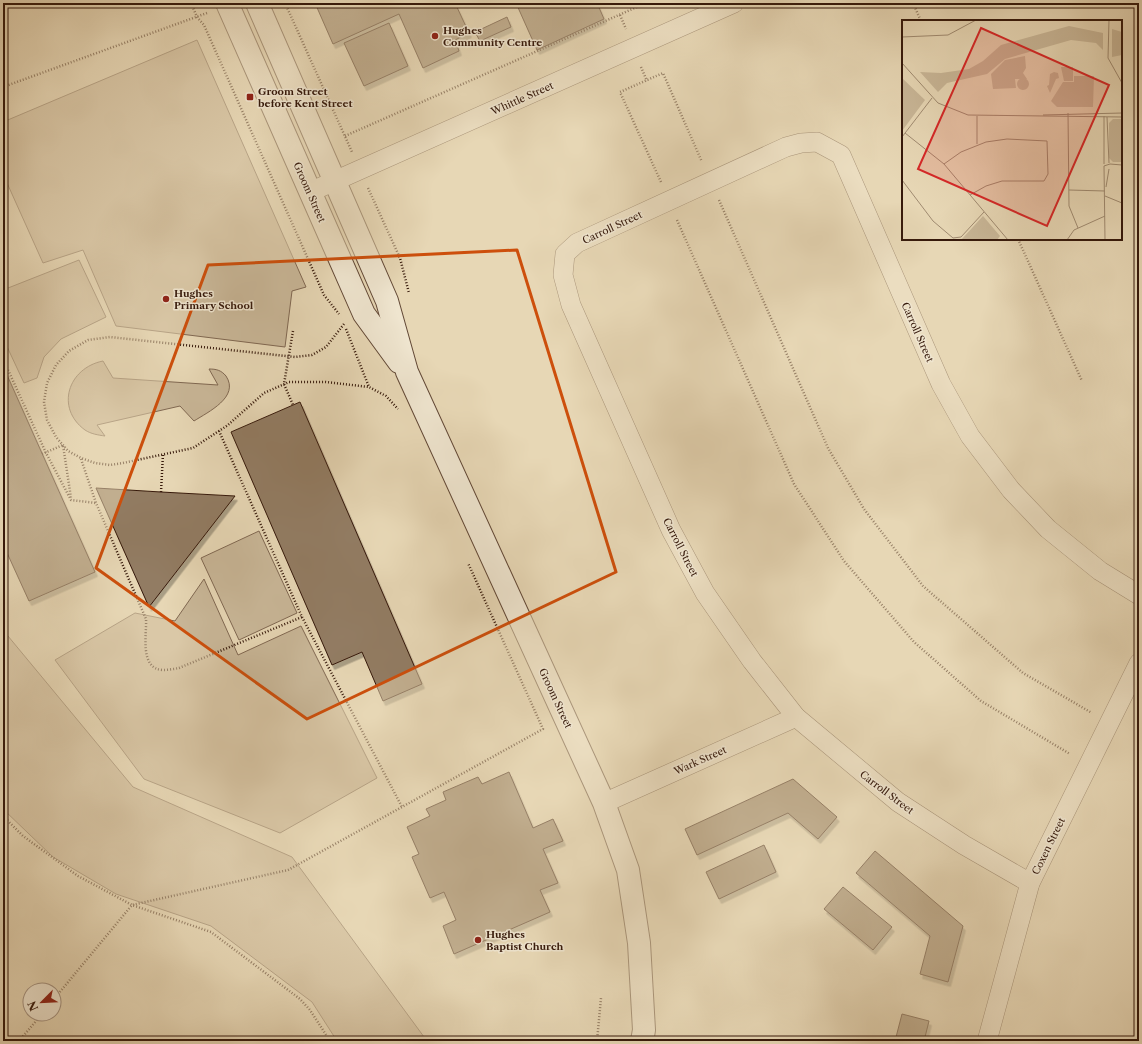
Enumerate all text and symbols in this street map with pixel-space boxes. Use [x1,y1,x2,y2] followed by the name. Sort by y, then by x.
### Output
[902,20,1122,240] inset map
[443,24,542,49] place label: Hughes Community Centre
[430,31,440,41] marker: Hughes Community Centre
[488,79,556,118] street label: Whittle Street
[257,85,352,110] place label: Groom Street before Kent Street
[245,92,255,102] marker: Groom Street before Kent Street
[290,160,329,225] street label: Groom Street
[580,208,645,247] street label: Carroll Street
[174,287,254,312] place label: Hughes Primary School
[161,294,171,304] marker: Hughes Primary School
[899,300,937,365] street label: Carroll Street
[660,516,701,579] street label: Carroll Street
[536,666,575,731] street label: Groom Street
[671,743,729,778] street label: Wark Street
[857,768,917,817] street label: Carroll Street
[1029,815,1068,877] street label: Coxen Street
[486,928,563,953] place label: Hughes Baptist Church
[473,935,483,945] marker: Hughes Baptist Church
[22,982,62,1022] north arrow
[24,998,41,1013] text: N

